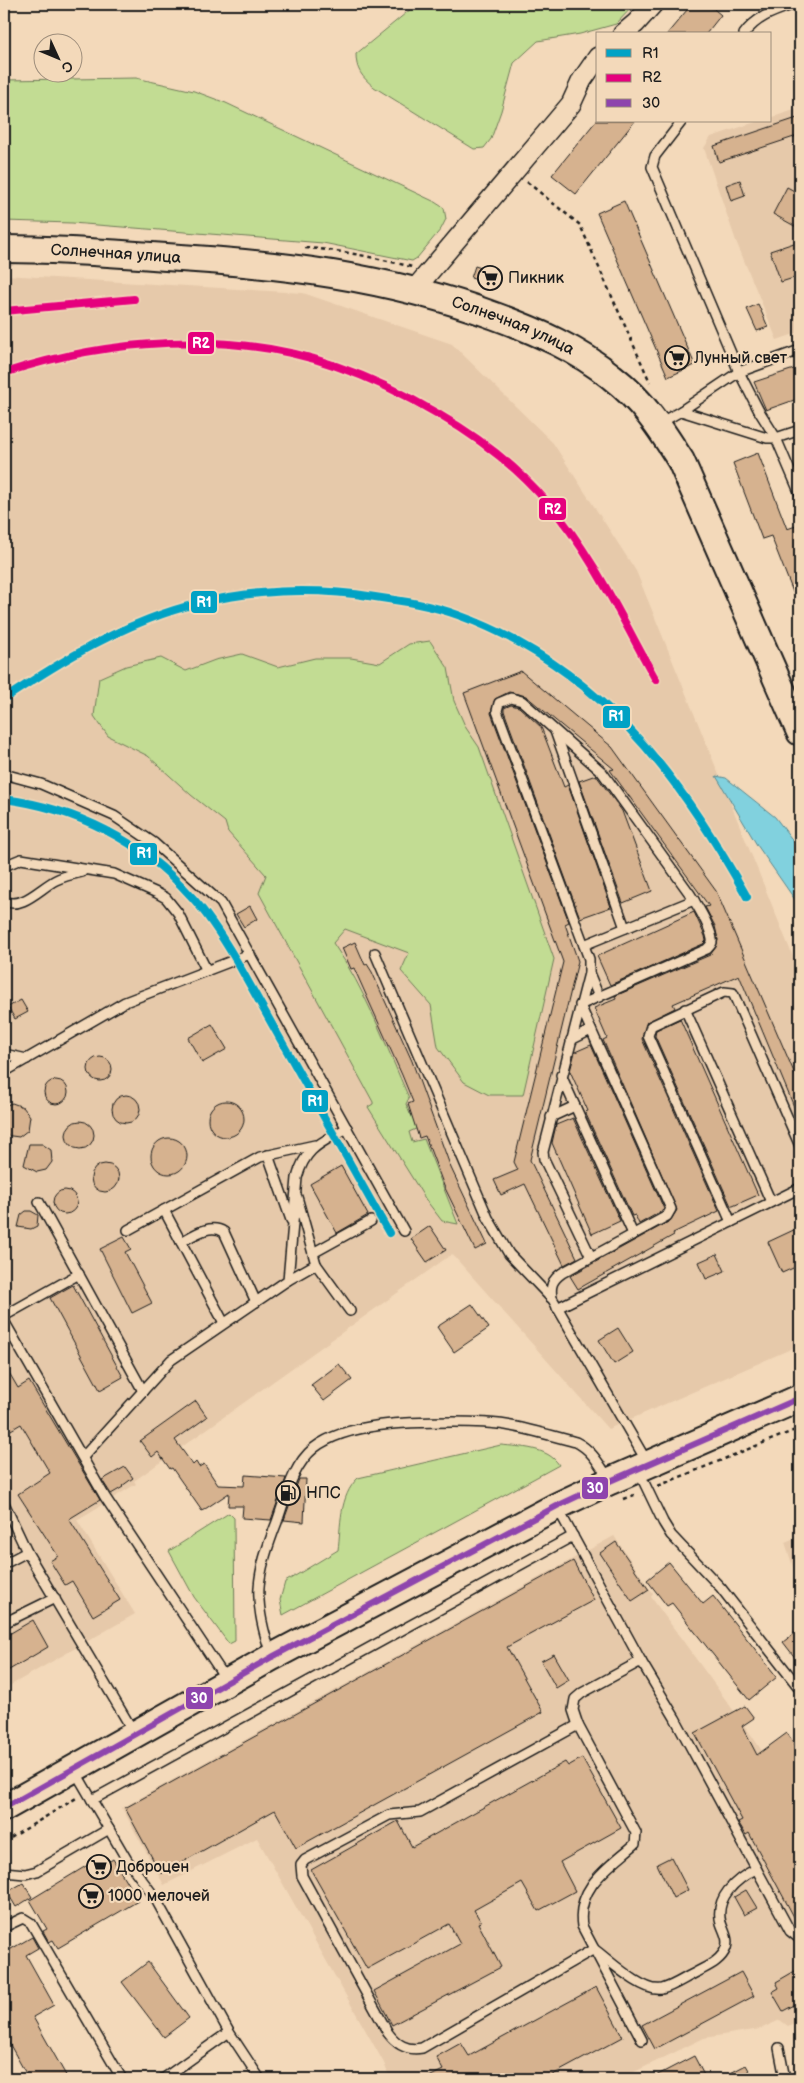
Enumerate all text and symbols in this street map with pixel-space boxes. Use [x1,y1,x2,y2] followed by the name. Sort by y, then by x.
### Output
[32,32,82,82] north arrow
[596,32,772,122] legend
[642,44,658,63] text: R1
[57,57,76,76] text: С
[642,68,662,87] text: R2
[642,94,660,113] text: 30
[50,240,182,267] street label: Солнечная улица
[477,265,503,291] supermarket icon: Пикник
[508,269,564,288] place label: Пикник
[450,293,578,359] street label: Солнечная улица
[187,331,215,355] line badge: R2
[192,335,211,352] text: R2
[664,345,690,371] supermarket icon: Лунный свет
[693,349,788,368] place label: Лунный свет
[538,497,567,521] line badge: R2
[544,501,563,518] text: R2
[190,590,218,614] line badge: R1
[196,594,212,611] text: R1
[602,705,631,729] line badge: R1
[608,708,624,725] text: R1
[129,842,158,866] line badge: R1
[136,845,152,862] text: R1
[301,1089,329,1113] line badge: R1
[307,1093,323,1110] text: R1
[581,1476,609,1500] line badge: 30
[275,1480,301,1506] fuel station icon: НПС
[587,1480,604,1497] text: 30
[306,1484,341,1503] place label: НПС
[185,1686,214,1710] line badge: 30
[191,1690,208,1707] text: 30
[86,1854,112,1880] supermarket icon: Доброцен
[116,1858,189,1877] place label: Доброцен
[78,1883,104,1909] supermarket icon: 1000 мелочей
[108,1887,210,1906] place label: 1000 мелочей

